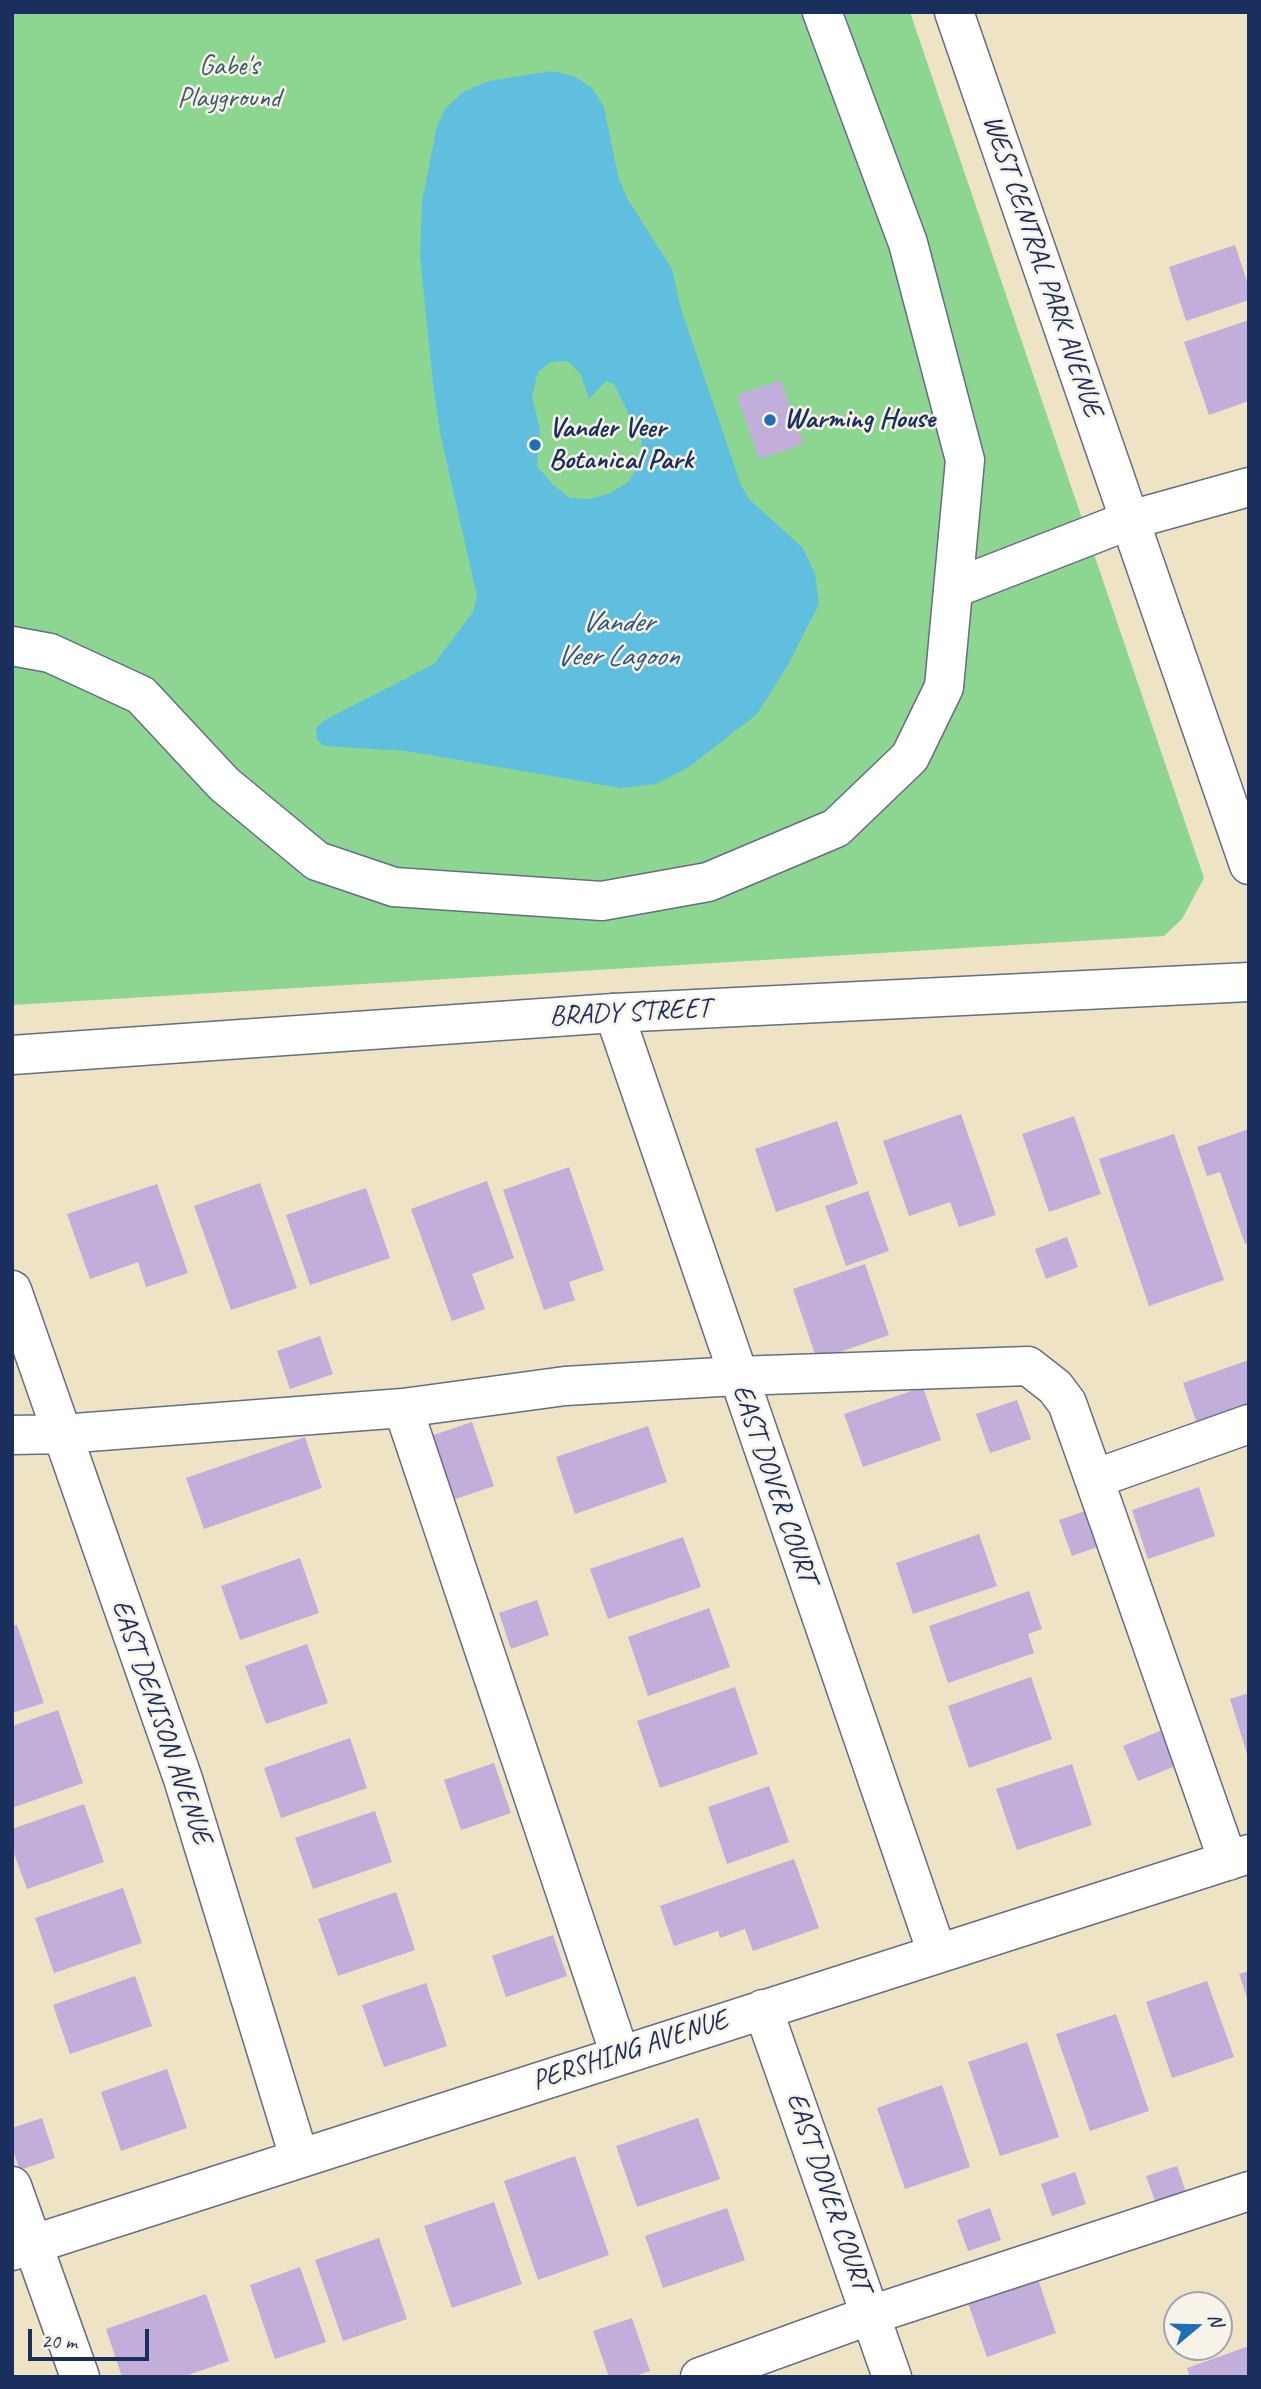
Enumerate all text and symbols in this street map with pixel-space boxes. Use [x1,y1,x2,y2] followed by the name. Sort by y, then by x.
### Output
[177,50,281,116] park label: Gabe's Playground
[975,111,1109,421] street label: WEST CENTRAL PARK AVENUE
[784,403,935,437] place label: Warming House
[549,412,693,478] place label: Vander Veer Botanical Park
[762,412,778,428] marker: Warming House
[527,437,543,453] marker: Vander Veer Botanical Park
[556,605,678,676] water label: Vander Veer Lagoon
[549,992,711,1034] street label: BRADY STREET
[724,1381,824,1587] street label: EAST DOVER COURT
[103,1596,219,1848] street label: EAST DENISON AVENUE
[528,2004,732,2098] street label: PERSHING AVENUE
[778,2089,878,2295] street label: EAST DOVER COURT
[1163,2291,1233,2361] north arrow
[1203,2310,1229,2329] text: N
[32,2316,152,2360] scale bar
[41,2328,77,2354] text: 20 m

